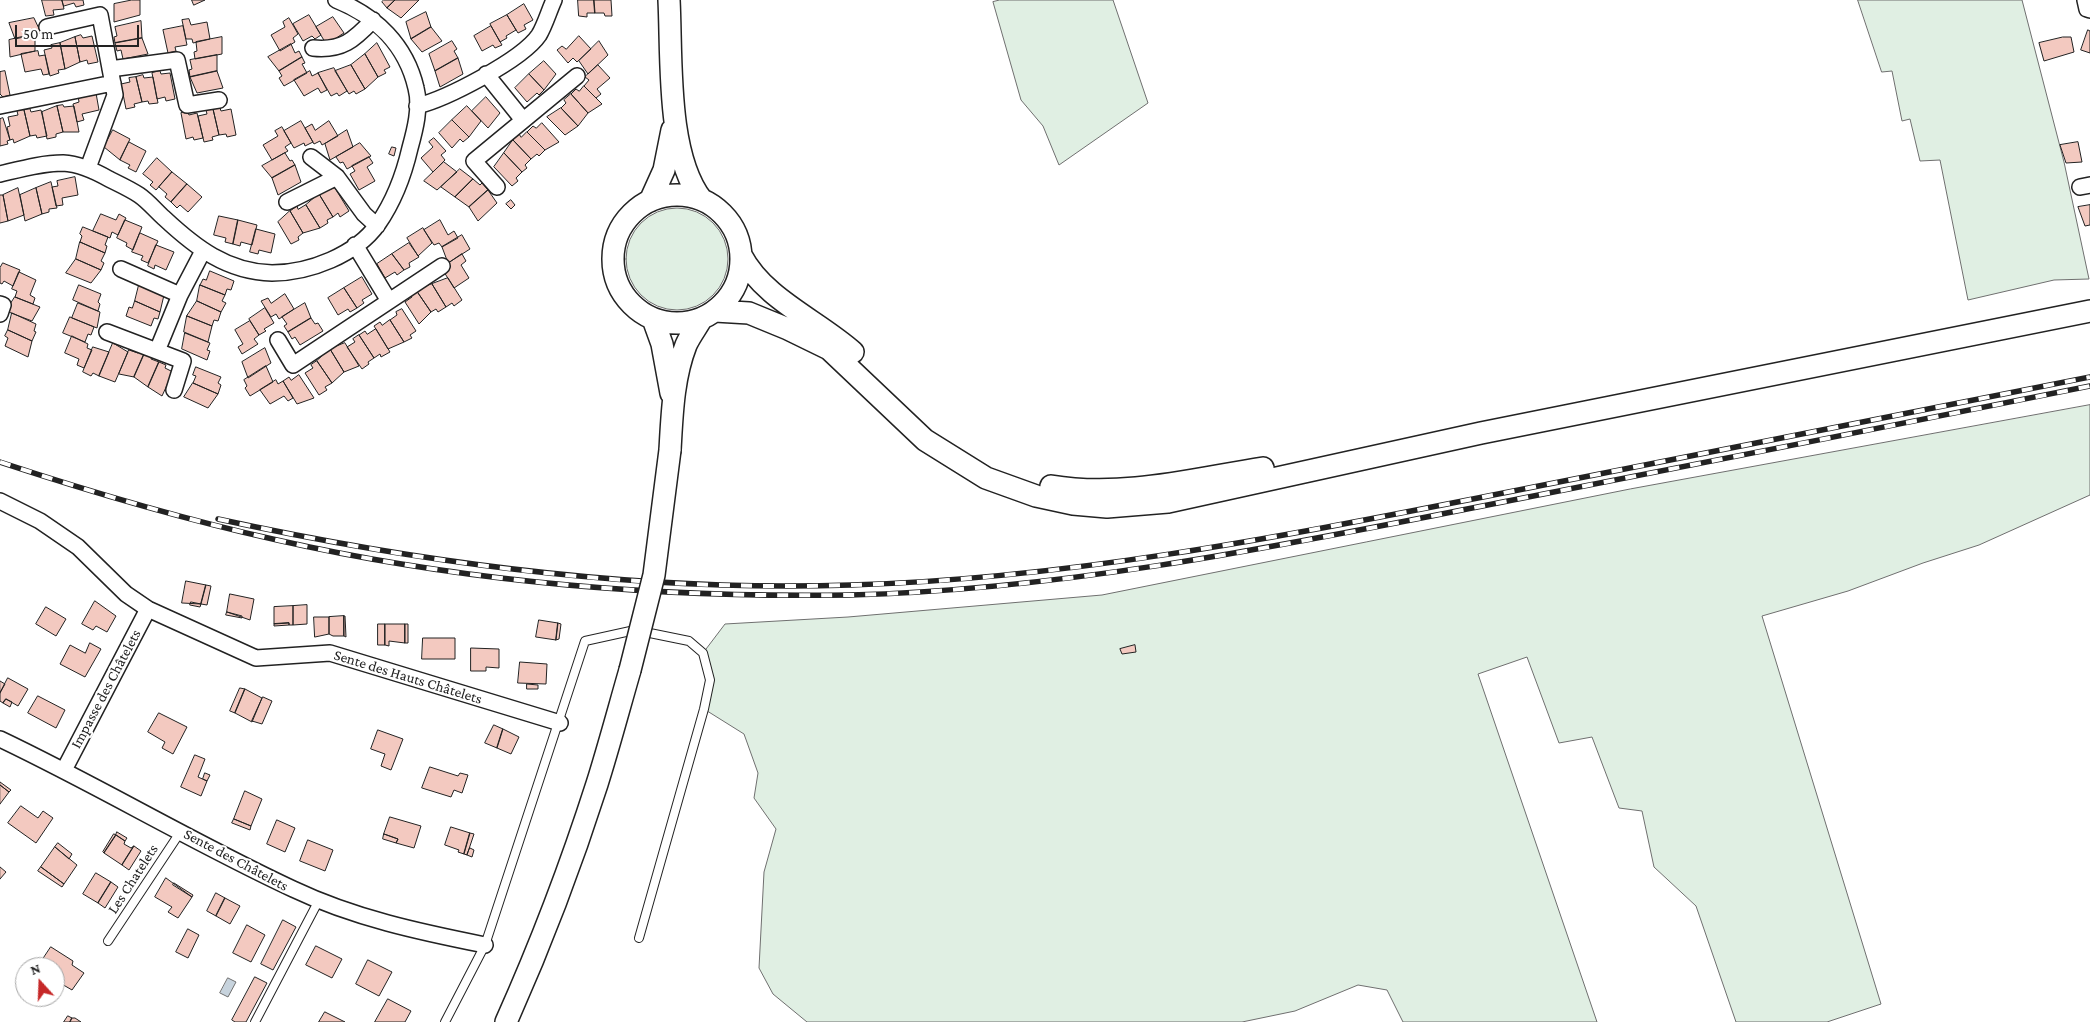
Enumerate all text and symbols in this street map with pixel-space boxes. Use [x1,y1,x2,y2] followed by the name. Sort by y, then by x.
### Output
[18,15,141,47] scale bar
[23,26,53,42] text: 50 m
[67,626,145,752] street label: Impasse des Châtelets
[332,646,484,708] street label: Sente des Hauts Châtelets
[181,825,291,895] street label: Sente des Châtelets
[104,841,162,917] street label: Les Chatelets
[15,957,65,1007] north arrow
[28,960,42,978] text: N

